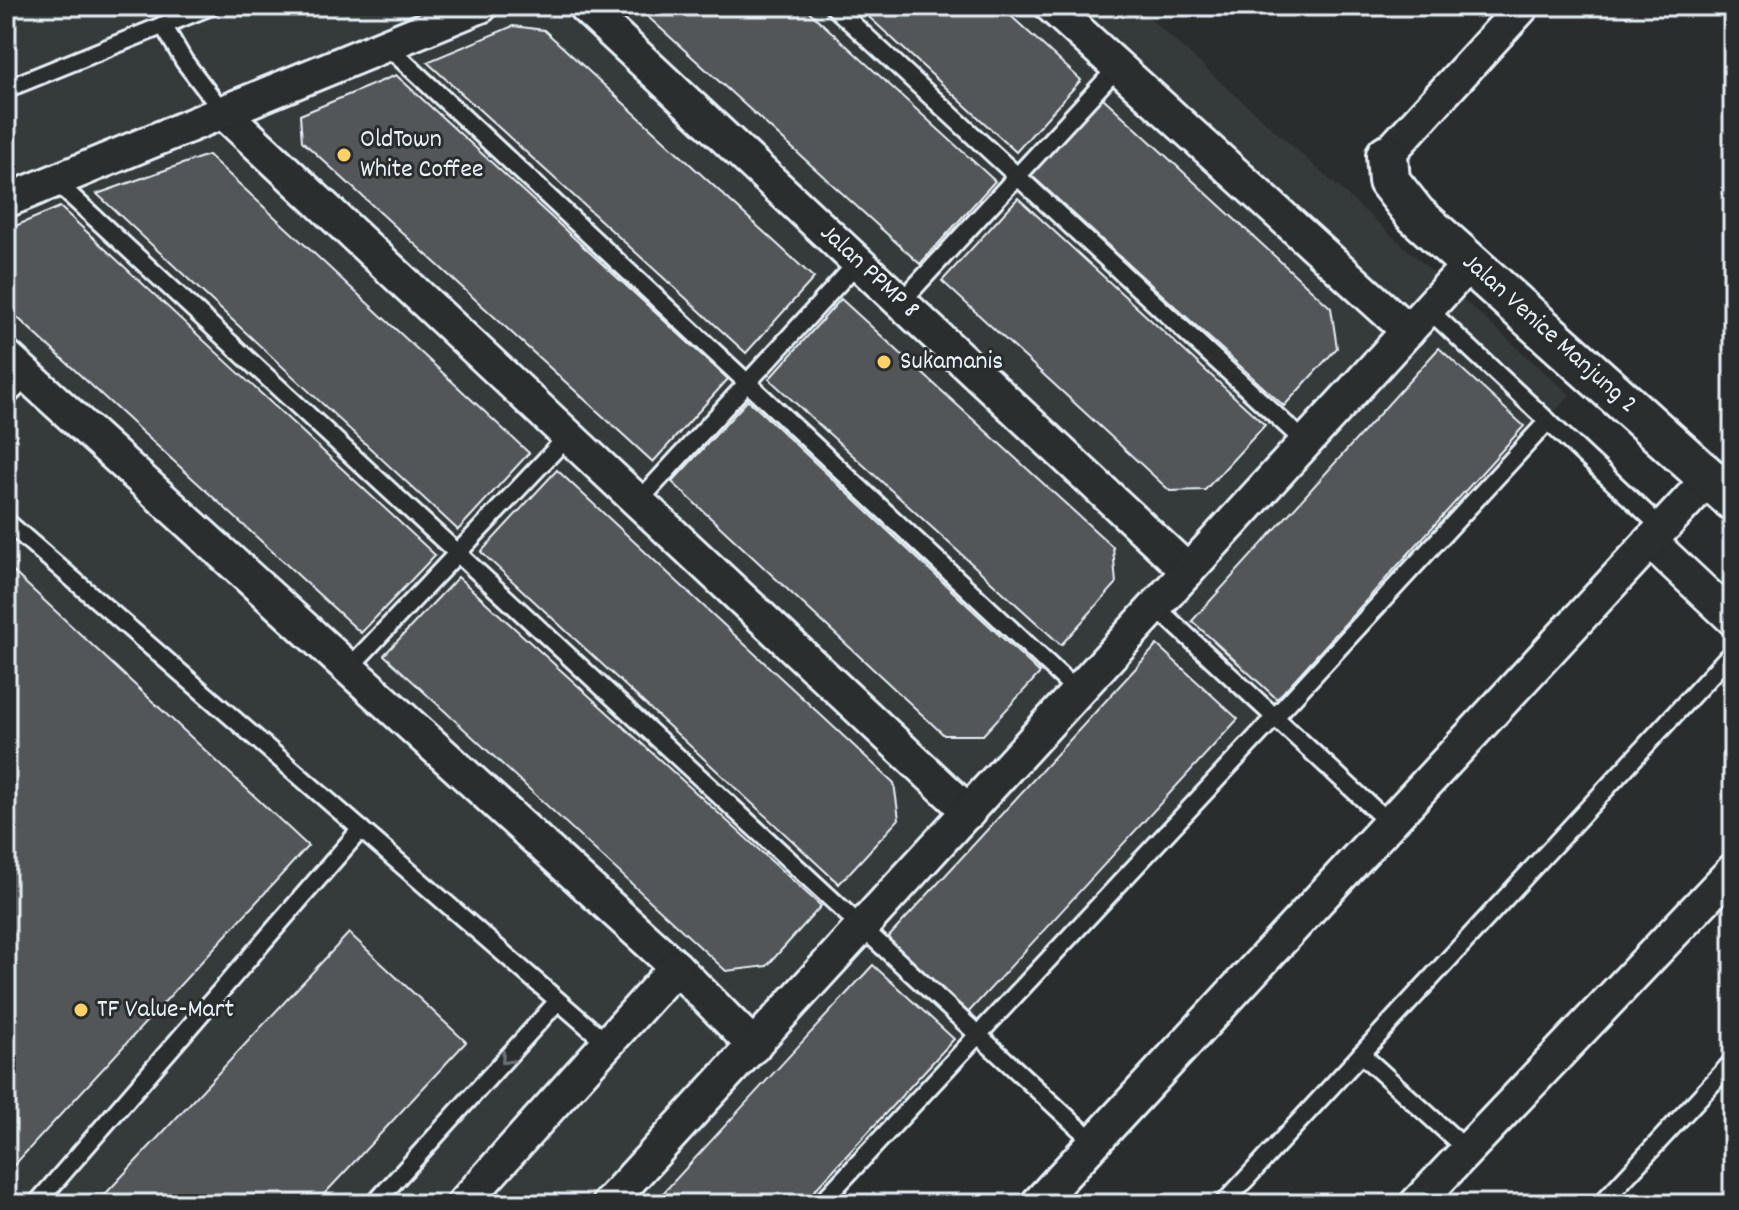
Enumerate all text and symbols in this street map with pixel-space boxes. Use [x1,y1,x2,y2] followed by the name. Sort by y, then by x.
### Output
[360,122,483,189] place label: OldTown White Coffee
[335,146,353,164] marker: OldTown White Coffee
[811,216,927,328] street label: Jalan PPMP 8
[1453,245,1645,423] street label: Jalan Venice Manjung 2
[900,344,1003,381] place label: Sukamanis
[875,353,893,371] marker: Sukamanis
[97,992,234,1029] place label: TF Value-Mart
[72,1001,90,1019] marker: TF Value-Mart
[501,1049,516,1064] one-way arrow

